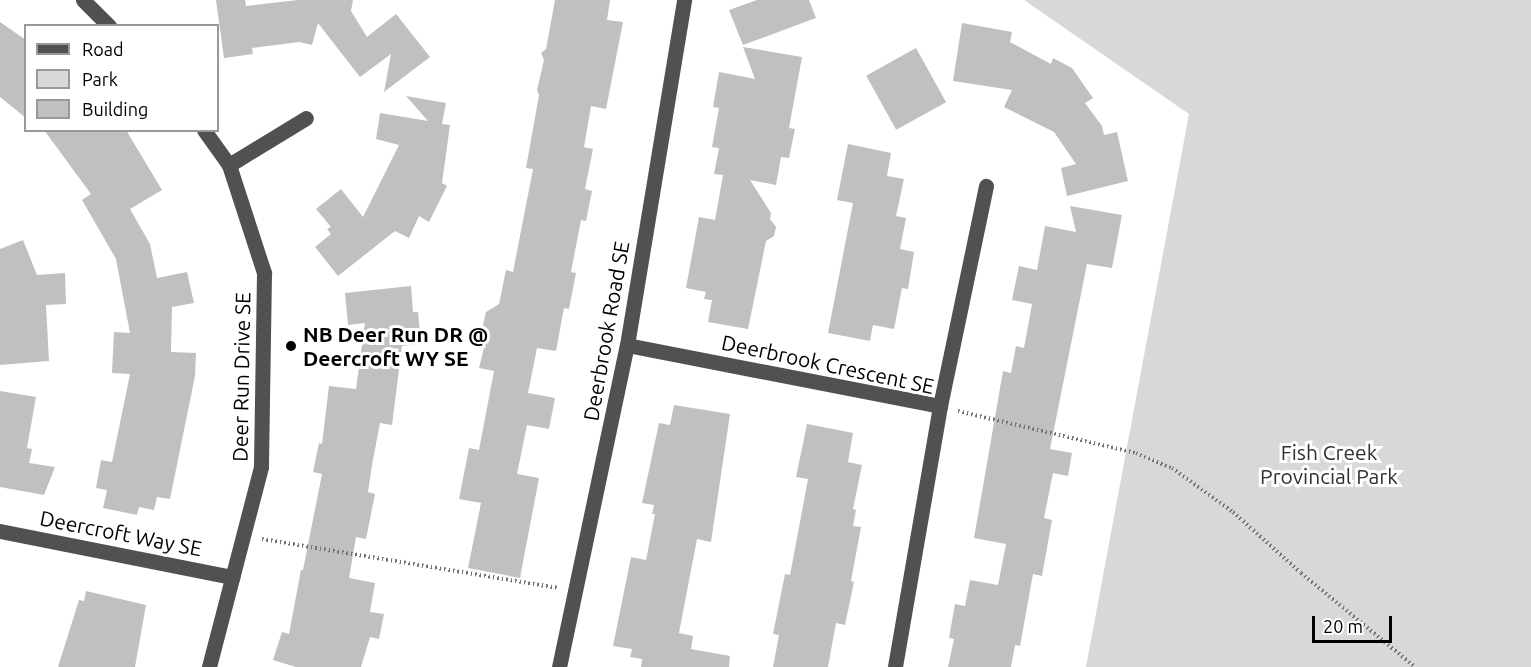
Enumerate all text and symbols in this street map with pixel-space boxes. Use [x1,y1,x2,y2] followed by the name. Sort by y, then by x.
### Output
[24,24,219,132] legend
[82,39,124,59] text: Road
[82,69,118,89] text: Park
[82,99,148,119] text: Building
[578,239,634,423] street label: Deerbrook Road SE
[227,292,255,462] street label: Deer Run Drive SE
[303,321,488,371] place label: NB Deer Run DR @ Deercroft WY SE
[719,329,937,399] street label: Deerbrook Crescent SE
[284,339,298,353] marker: NB Deer Run DR @ Deercroft WY SE
[1260,439,1398,489] park label: Fish Creek Provincial Park
[38,505,204,561] street label: Deercroft Way SE
[1315,604,1394,642] scale bar
[1323,616,1363,636] text: 20 m

